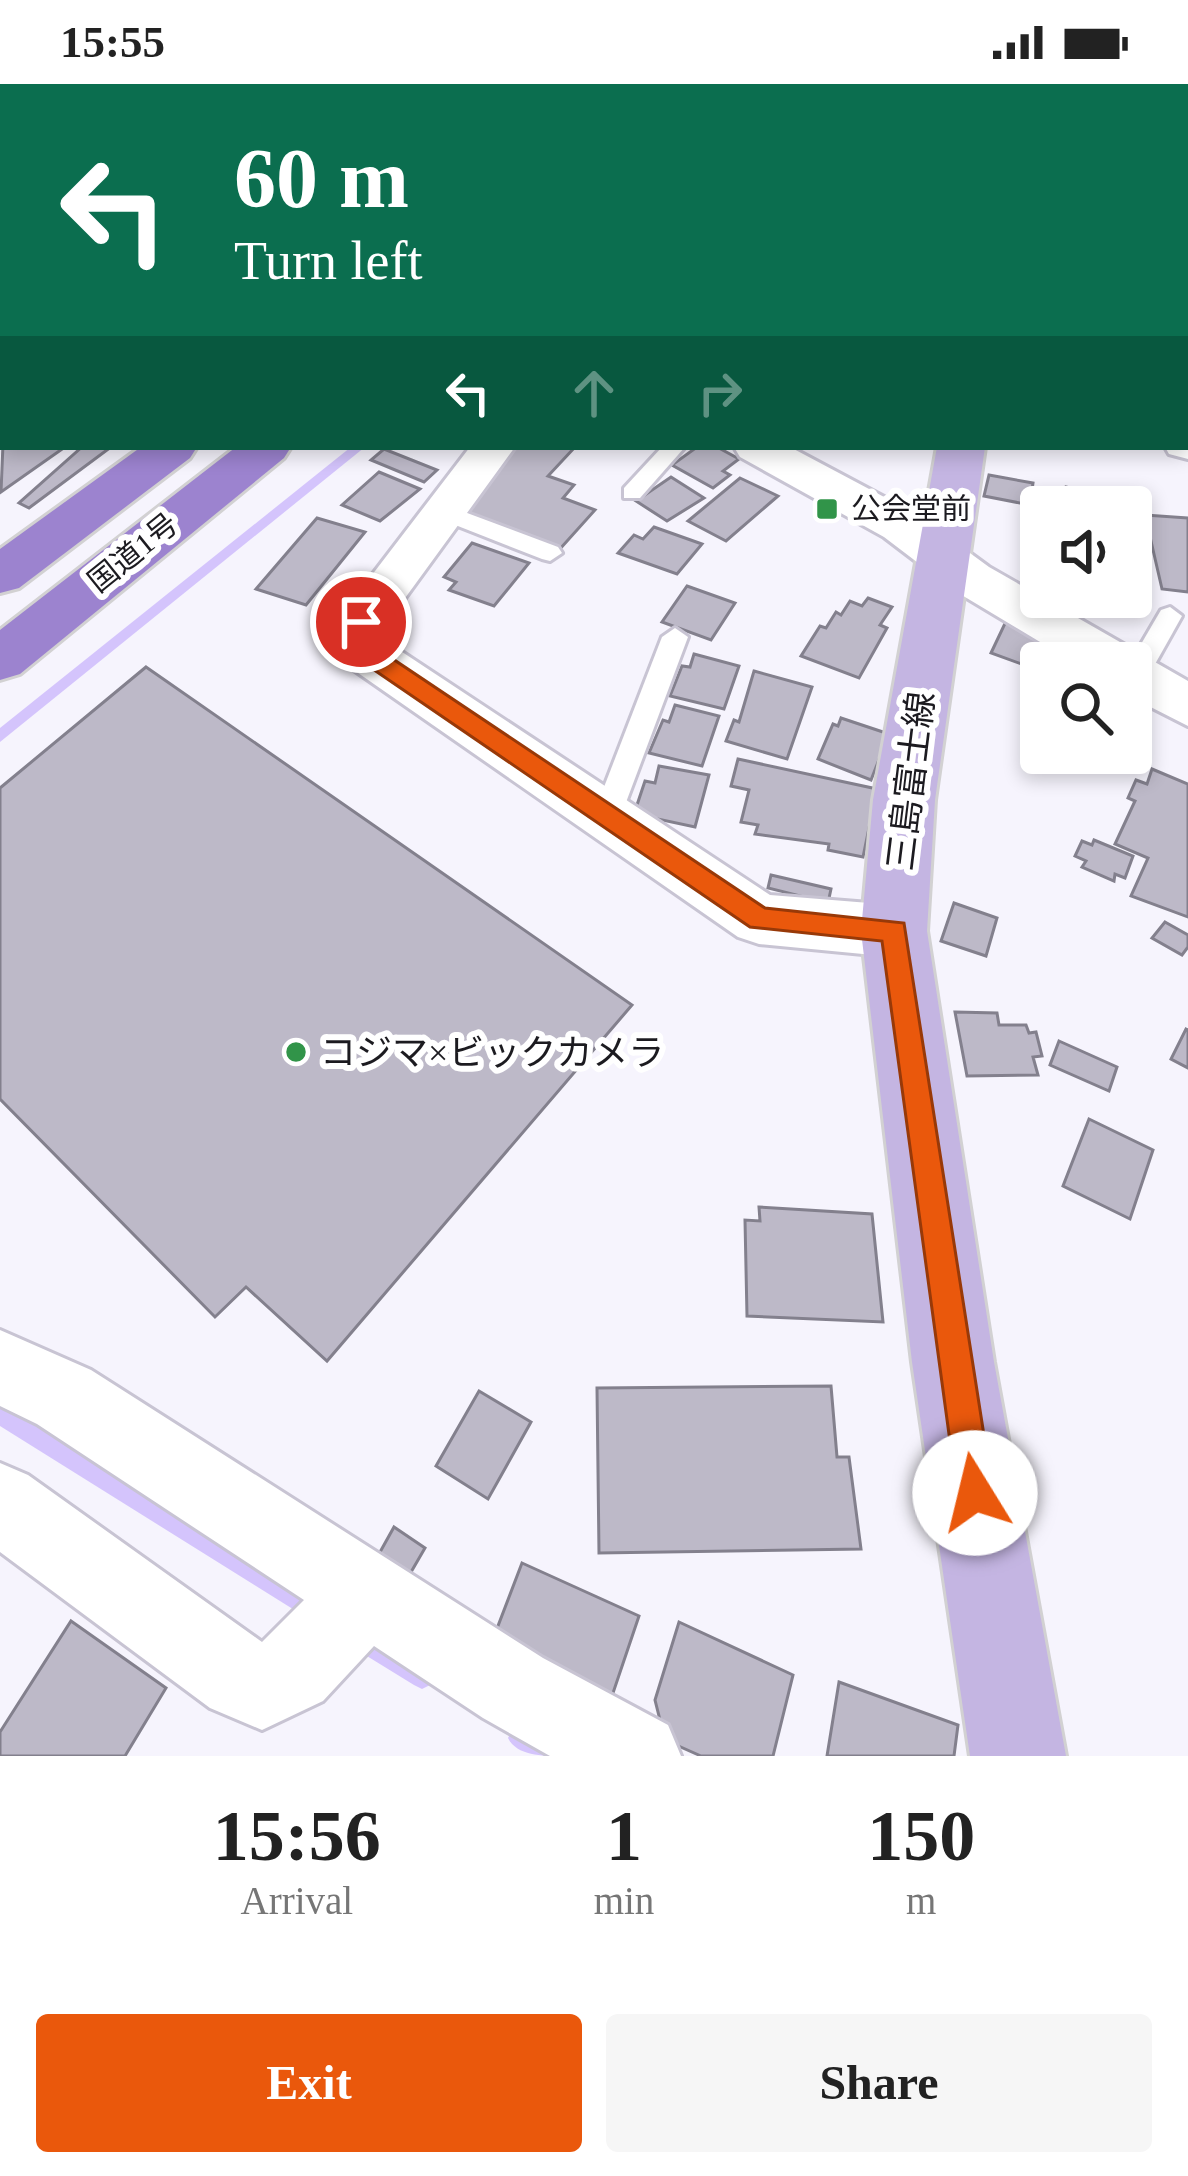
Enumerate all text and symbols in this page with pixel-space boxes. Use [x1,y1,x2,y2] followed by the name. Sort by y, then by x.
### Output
[60,17,165,67] text: 15:55
[36,132,192,288] icon: left
[234,132,409,225] text: 60 m
[234,231,423,291] text: Turn left
[435,360,501,426] icon: left
[561,360,627,426] icon: ahead
[687,360,753,426] icon: right
[1020,486,1152,774] map controls
[1020,486,1152,618] button: sound
[851,492,971,525] place label: 公会堂前
[814,496,840,522] marker: 公会堂前
[82,507,184,598] street label: 国道1号
[310,571,412,673] pin
[328,589,394,655] icon: arrive
[1020,642,1152,774] button: search
[880,689,942,873] street label: 三島富士線
[320,1033,664,1073] place label: コジマ×ビックカメラ
[283,1039,309,1065] marker: コジマ×ビックカメラ
[912,1430,1038,1556] position arrow
[213,1796,381,1876] text: 15:56
[606,1796,642,1876] text: 1
[867,1796,975,1876] text: 150
[241,1879,353,1922] text: Arrival
[594,1879,654,1922] text: min
[906,1879,936,1922] text: m
[36,2014,582,2152] button: Exit
[606,2014,1152,2152] button: Share

